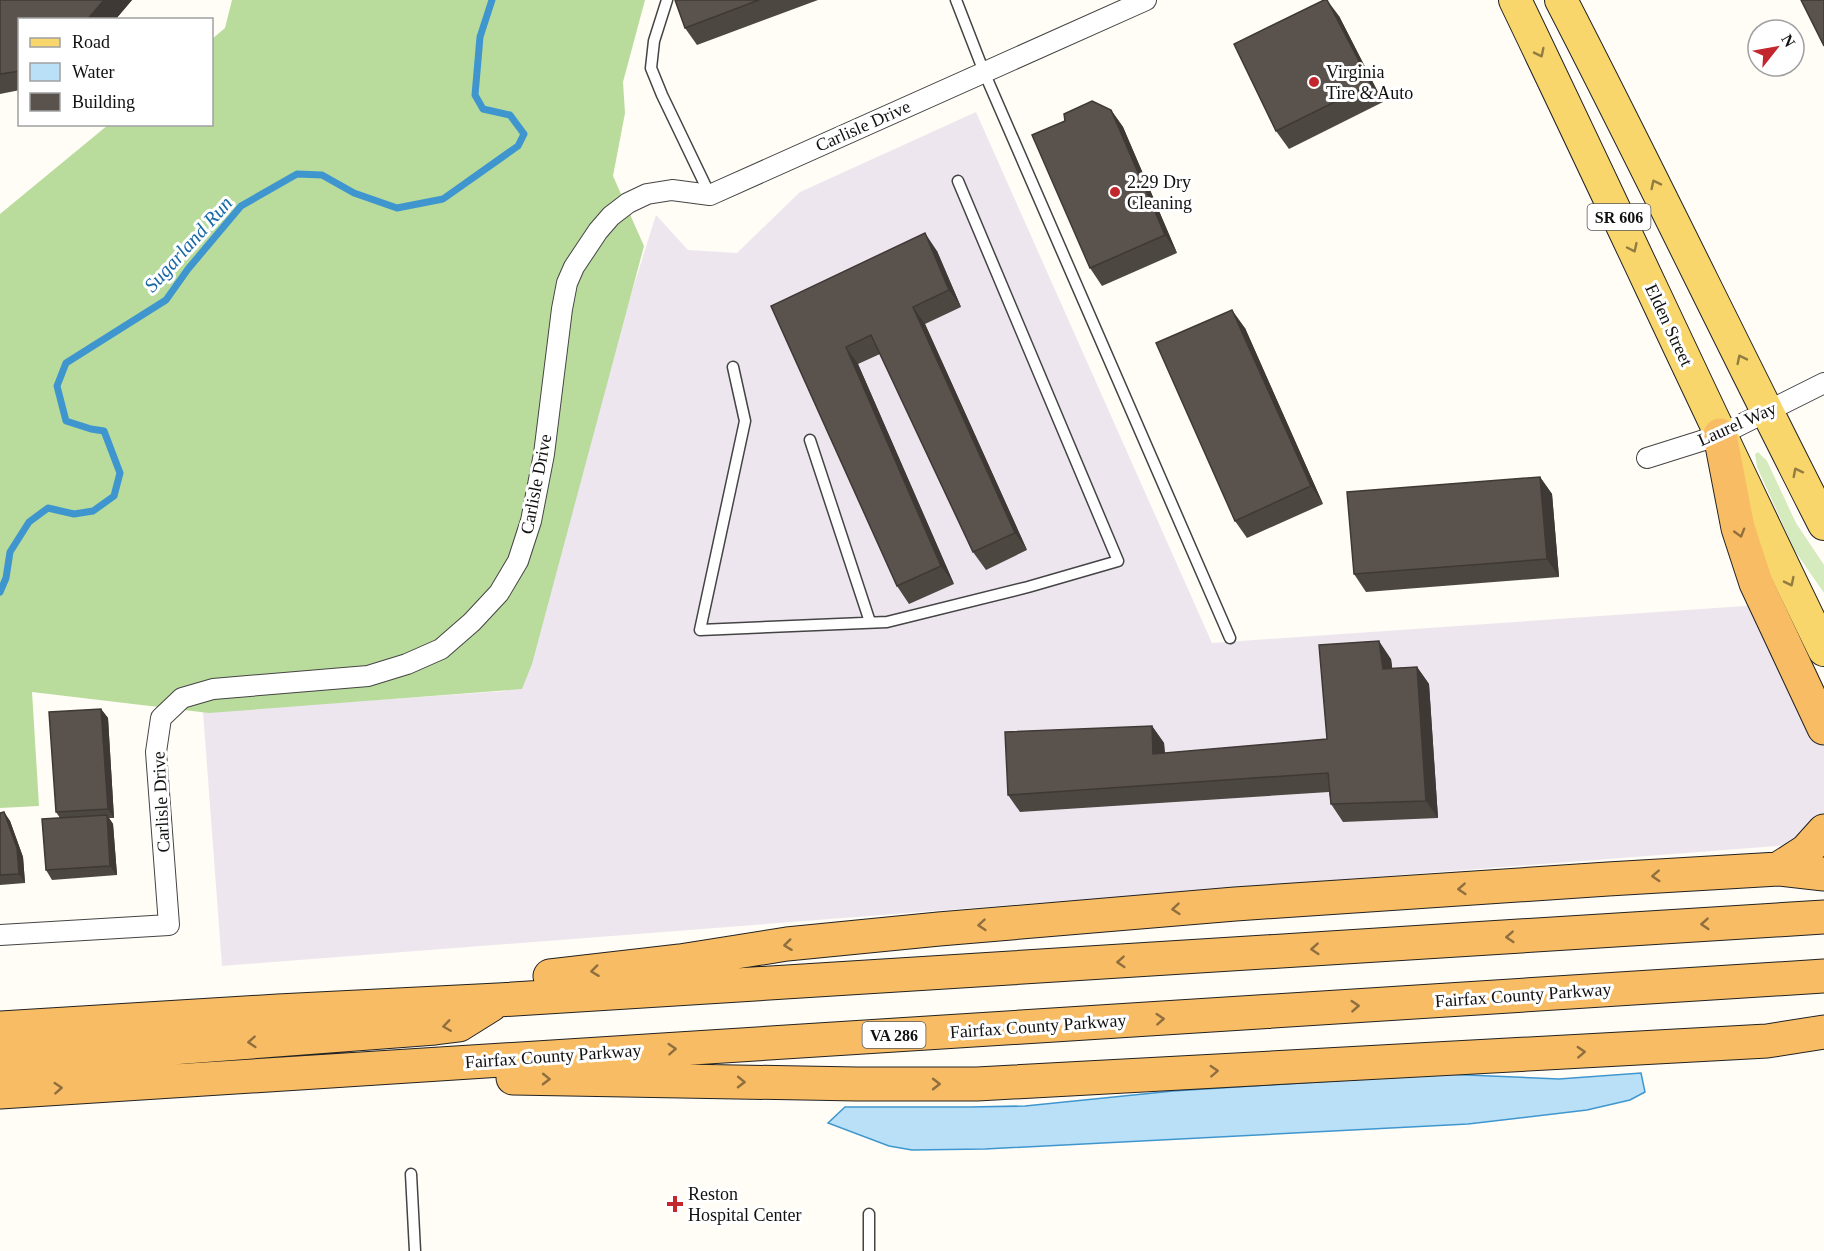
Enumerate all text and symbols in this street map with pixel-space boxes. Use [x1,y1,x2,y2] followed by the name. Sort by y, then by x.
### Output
[18,18,213,126] legend
[1746,18,1806,78] north arrow
[1778,31,1799,50] text: N
[72,32,110,52] text: Road
[1533,46,1544,57] one-way arrow
[72,62,115,82] text: Water
[1326,62,1413,103] place label: Virginia Tire & Auto
[1307,75,1321,89] marker: Virginia Tire & Auto
[72,92,135,112] text: Building
[813,96,913,156] street label: Carlisle Drive
[1127,172,1192,213] place label: 2.29 Dry Cleaning
[1651,180,1663,191] one-way arrow
[1108,185,1122,199] marker: 2.29 Dry Cleaning
[139,192,237,297] water label: Sugarland Run
[1588,204,1650,230] road number: SR 606
[1625,241,1637,252] one-way arrow
[1641,281,1697,369] street label: Elden Street
[1736,355,1748,366] one-way arrow
[1695,398,1779,450] street label: Laurel Way
[517,432,555,536] street label: Carlisle Drive
[1793,468,1805,479] one-way arrow
[1733,527,1745,538] one-way arrow
[1783,576,1795,587] one-way arrow
[148,751,174,853] street label: Carlisle Drive
[1652,870,1661,883] one-way arrow
[1457,882,1466,895] one-way arrow
[1172,902,1181,915] one-way arrow
[977,918,987,931] one-way arrow
[1700,918,1709,931] one-way arrow
[1506,930,1515,943] one-way arrow
[783,938,793,950] one-way arrow
[1311,943,1320,956] one-way arrow
[1116,955,1125,968] one-way arrow
[590,964,599,977] one-way arrow
[1434,979,1612,1011] street label: Fairfax County Parkway
[1350,1000,1359,1013] one-way arrow
[949,1010,1127,1042] street label: Fairfax County Parkway
[1156,1012,1165,1025] one-way arrow
[442,1020,451,1032] one-way arrow
[862,1022,926,1048] road number: VA 286
[248,1035,257,1048] one-way arrow
[464,1040,642,1072] street label: Fairfax County Parkway
[668,1043,677,1056] one-way arrow
[1577,1045,1586,1058] one-way arrow
[1210,1065,1219,1078] one-way arrow
[541,1073,550,1085] one-way arrow
[736,1075,745,1088] one-way arrow
[931,1078,940,1090] one-way arrow
[54,1082,63,1095] one-way arrow
[688,1184,801,1225] place label: Reston Hospital Center
[666,1195,684,1213] marker: Reston Hospital Center

